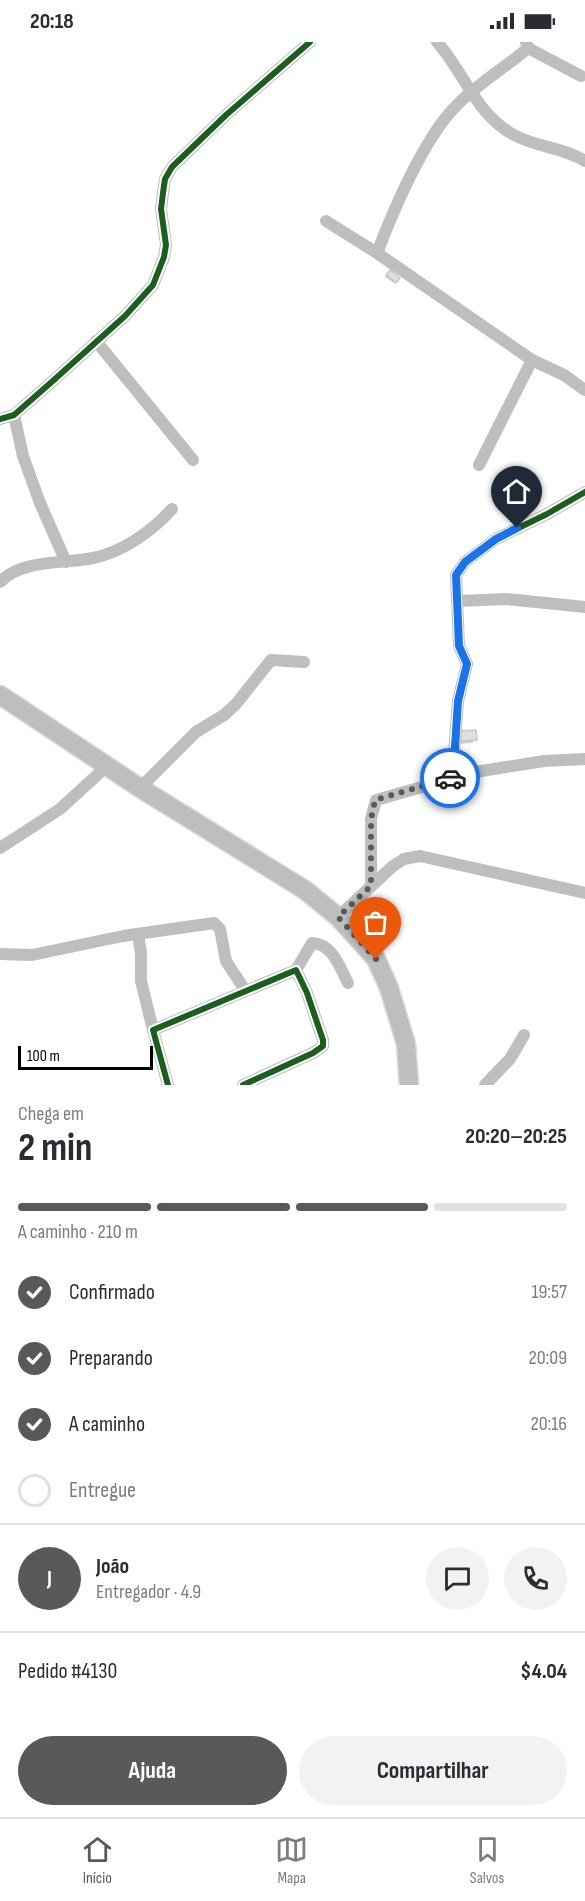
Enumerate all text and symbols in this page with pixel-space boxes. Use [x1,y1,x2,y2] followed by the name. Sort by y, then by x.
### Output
[30,8,74,35] text: 20:18
[491,466,542,528] pin
[500,475,533,508] icon: home
[420,748,480,808] courier
[434,762,467,795] icon: car
[350,897,401,959] pin
[359,906,392,939] icon: bag
[18,1043,153,1070] scale bar
[27,1047,60,1066] text: 100 m
[18,1102,84,1126] text: Chega em
[465,1123,567,1150] text: 20:20–20:25
[18,1125,92,1172] text: 2 min
[18,1220,138,1244] text: A caminho · 210 m
[18,1276,51,1309] icon: check
[69,1279,155,1306] text: Confirmado
[531,1280,567,1304] text: 19:57
[18,1342,51,1375] icon: check
[69,1345,153,1372] text: Preparando
[529,1346,567,1370] text: 20:09
[18,1408,51,1441] icon: check
[69,1411,145,1438] text: A caminho
[531,1412,567,1436] text: 20:16
[69,1477,136,1504] text: Entregue
[426,1547,489,1610] button: chat
[504,1547,567,1610] button: phone
[96,1553,129,1580] text: João
[47,1565,52,1592] text: J
[96,1580,201,1604] text: Entregador · 4.9
[18,1658,117,1685] text: Pedido #4130
[520,1658,567,1685] text: $4.04
[18,1736,287,1805] button: Ajuda
[299,1736,567,1805] button: Compartilhar
[81,1833,114,1888] tab: Início
[275,1833,308,1888] tab: Mapa
[470,1833,504,1888] tab: Salvos

